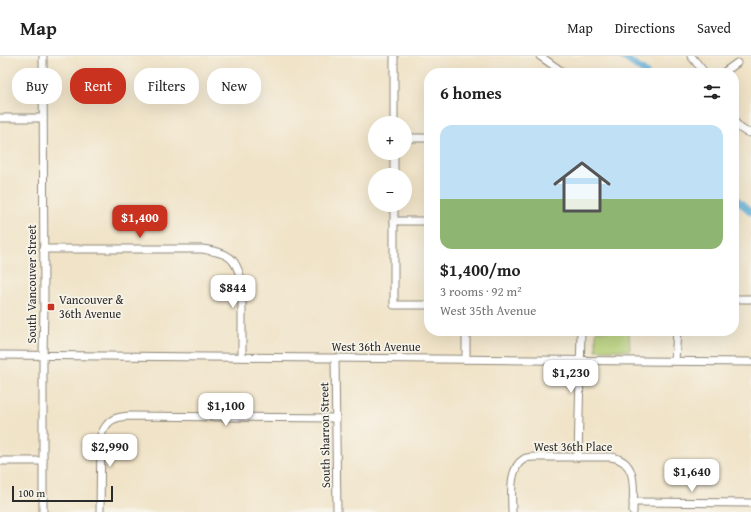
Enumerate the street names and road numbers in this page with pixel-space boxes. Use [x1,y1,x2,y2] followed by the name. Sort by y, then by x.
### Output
[23,224,40,343] street label: South Vancouver Street
[331,338,421,355] street label: West 36th Avenue
[315,381,334,488] street label: South Sharron Street
[534,438,613,455] street label: West 36th Place

